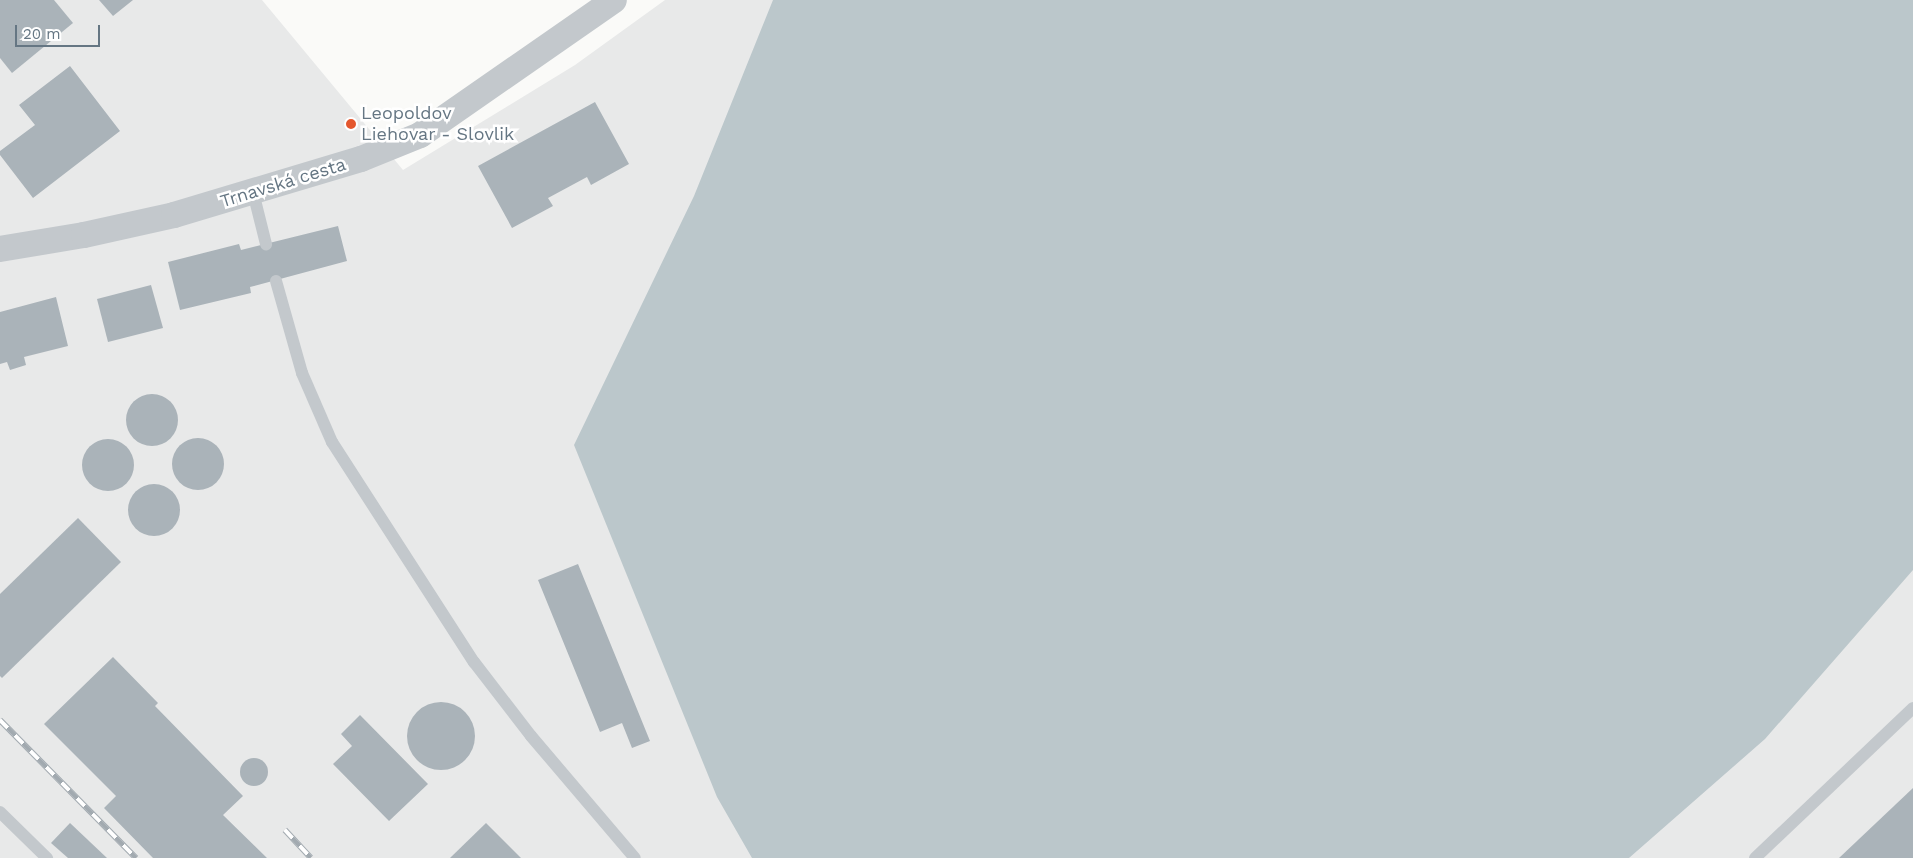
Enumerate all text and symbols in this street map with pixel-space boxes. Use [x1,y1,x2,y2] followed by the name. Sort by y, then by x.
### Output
[18,15,102,47] scale bar
[23,25,61,43] text: 20 m
[361,103,515,146] place label: Leopoldov Liehovar - Slovlik
[345,118,357,130] marker: Leopoldov Liehovar - Slovlik
[217,154,349,212] street label: Trnavská cesta

